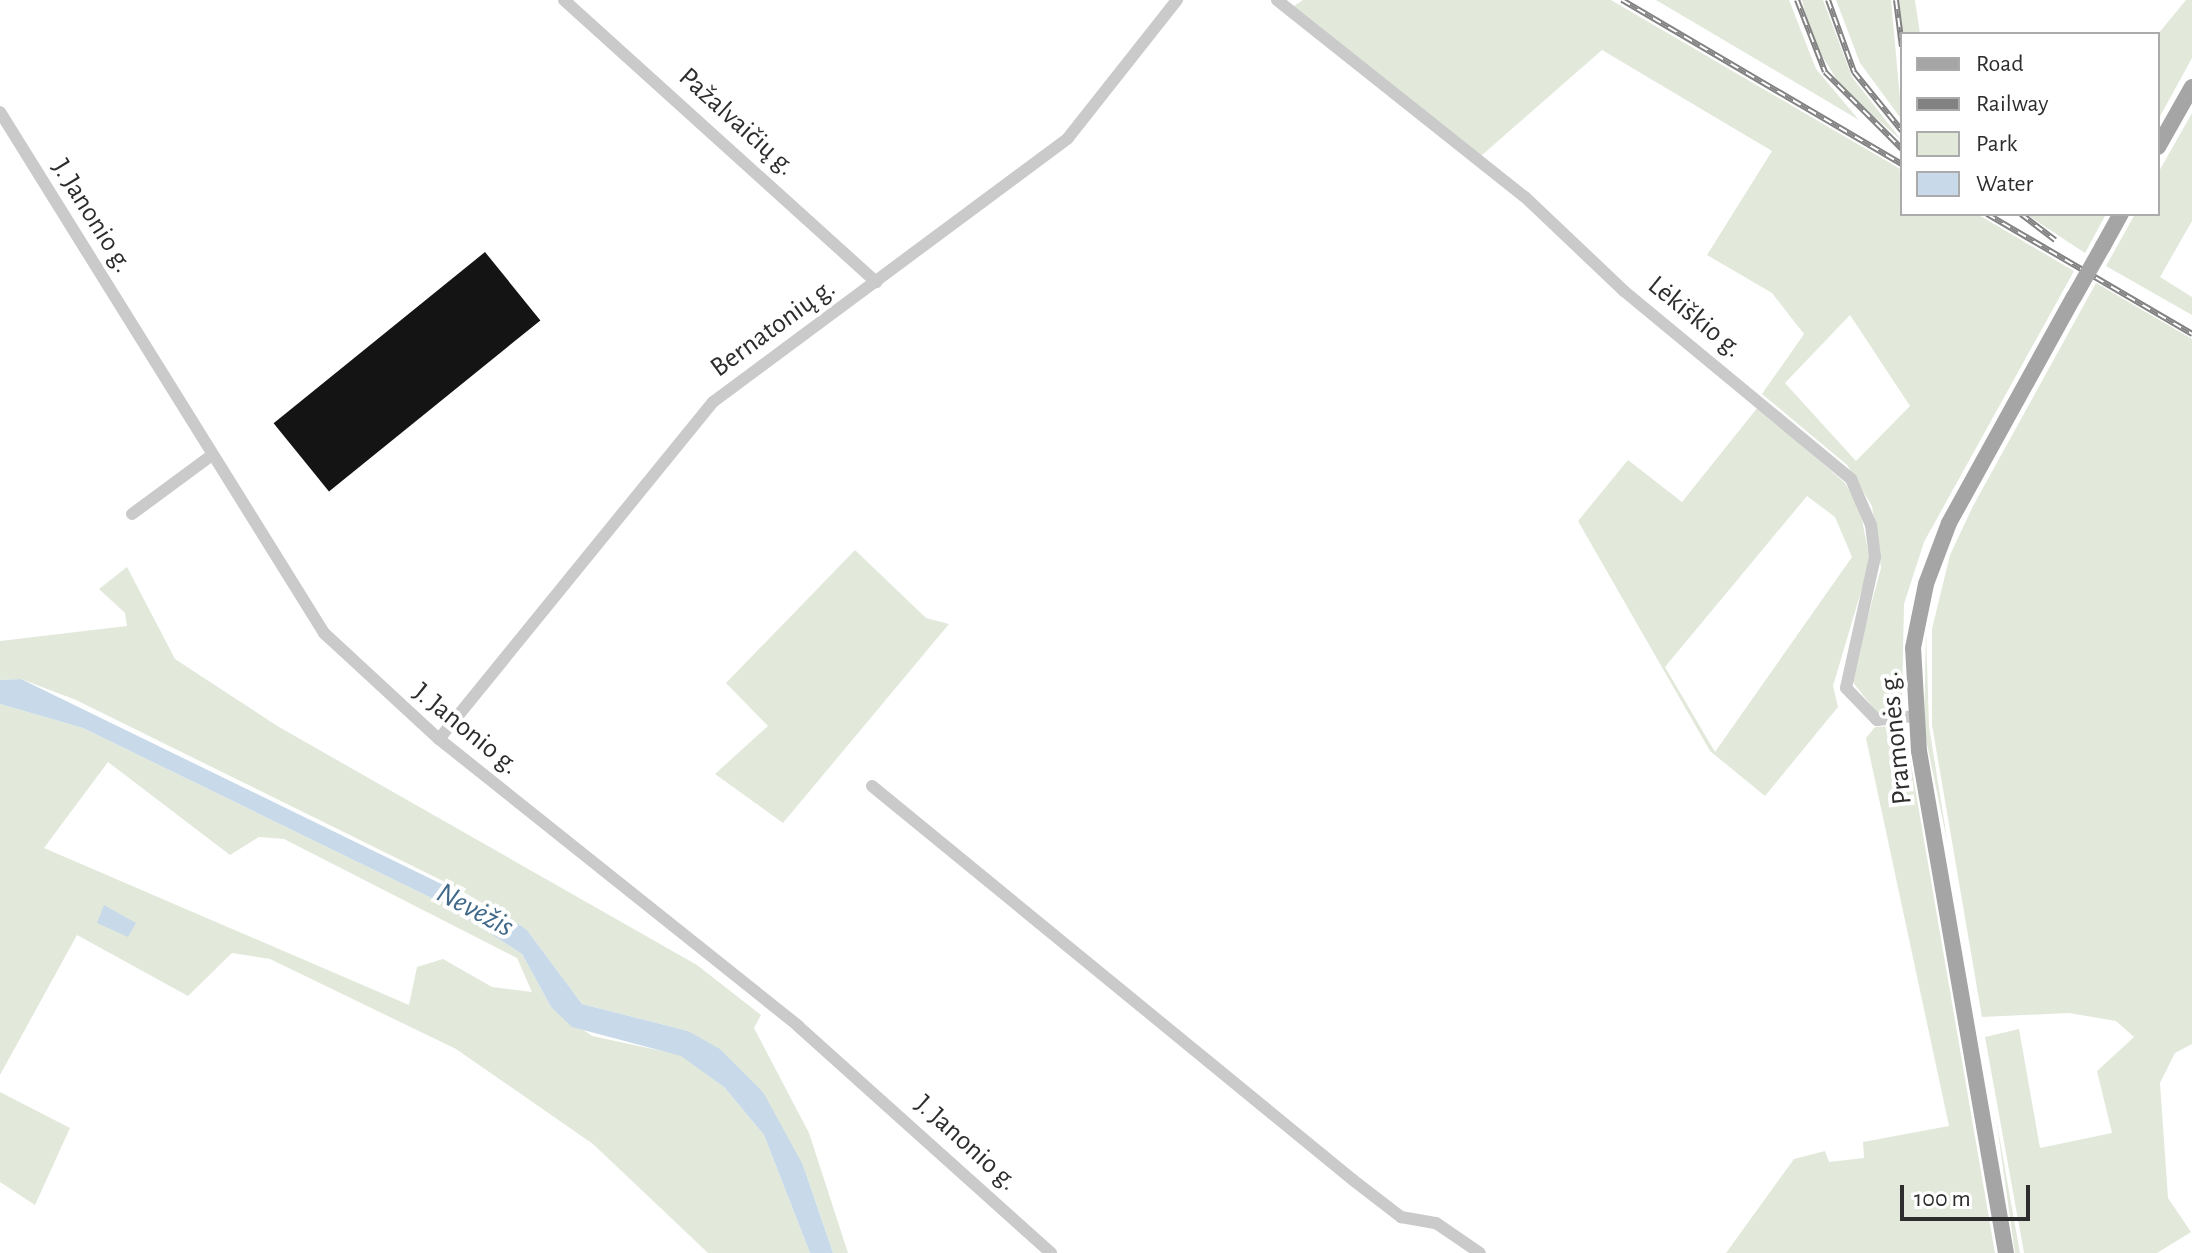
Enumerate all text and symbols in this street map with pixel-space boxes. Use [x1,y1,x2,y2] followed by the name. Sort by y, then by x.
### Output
[1900,32,2160,216] legend
[1976,52,2024,76] text: Road
[672,61,802,183] street label: Pažalvaičių g.
[1976,92,2048,116] text: Railway
[1976,132,2017,156] text: Park
[44,153,140,279] street label: J. Janonio g.
[1976,172,2033,196] text: Water
[1641,269,1749,365] street label: Lėkiškio g.
[704,271,842,385] street label: Bernatonių g.
[1872,670,1920,806] street label: Pramonės g.
[406,676,526,782] street label: J. Janonio g.
[430,875,520,945] water label: Nevėžis
[907,1088,1025,1198] street label: J. Janonio g.
[1904,1169,2034,1219] scale bar
[1914,1187,1971,1211] text: 100 m

